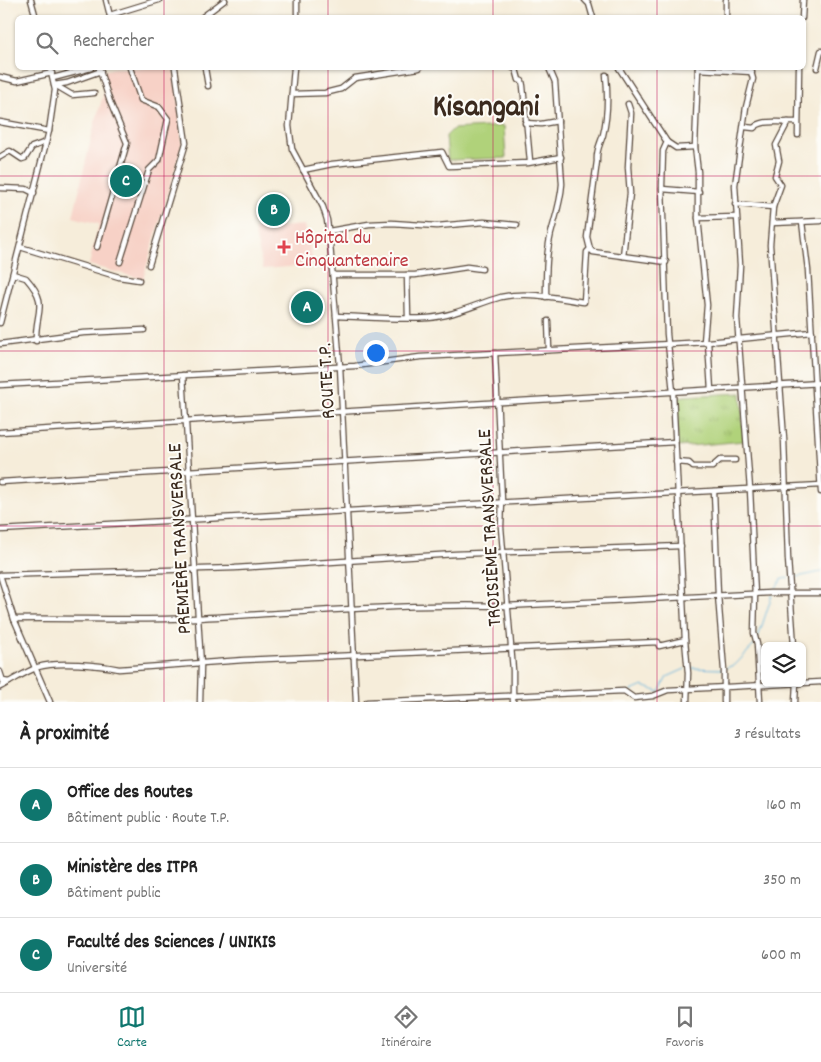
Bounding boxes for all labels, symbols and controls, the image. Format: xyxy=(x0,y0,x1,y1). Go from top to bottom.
search box xyxy=(15,15,806,70)
icon: search xyxy=(33,29,61,57)
text: Rechercher xyxy=(73,29,154,56)
district label: Kisangani xyxy=(433,88,540,131)
pin: C xyxy=(110,162,142,200)
pin: B xyxy=(258,191,290,229)
place label: Hôpital du Cinquantenaire xyxy=(295,225,409,276)
marker: Hôpital du Cinquantenaire xyxy=(277,240,291,254)
pin: A xyxy=(291,288,323,326)
your location xyxy=(363,340,389,366)
street label: ROUTE T.P. xyxy=(312,342,344,420)
street label: TROISIÈME TRANSVERSALE xyxy=(472,428,510,627)
street label: PREMIÈRE TRANSVERSALE xyxy=(162,443,200,635)
map controls xyxy=(761,642,806,687)
button: layers xyxy=(761,642,806,687)
text: À proximité xyxy=(20,720,109,750)
text: 3 résultats xyxy=(734,723,801,746)
text: Office des Routes xyxy=(67,780,193,807)
text: A xyxy=(32,794,40,817)
text: 160 m xyxy=(766,794,801,817)
text: Bâtiment public · Route T.P. xyxy=(67,807,229,830)
text: Ministère des ITPR xyxy=(67,855,198,882)
text: B xyxy=(32,869,40,892)
text: 350 m xyxy=(763,869,801,892)
text: Bâtiment public xyxy=(67,882,161,905)
text: Faculté des Sciences / UNIKIS xyxy=(67,930,276,957)
text: C xyxy=(32,944,40,967)
text: 600 m xyxy=(761,944,801,967)
text: Université xyxy=(67,957,127,980)
tab: Carte xyxy=(117,1003,147,1053)
tab: Itinéraire xyxy=(381,1003,431,1053)
tab: Favoris xyxy=(665,1003,704,1053)

